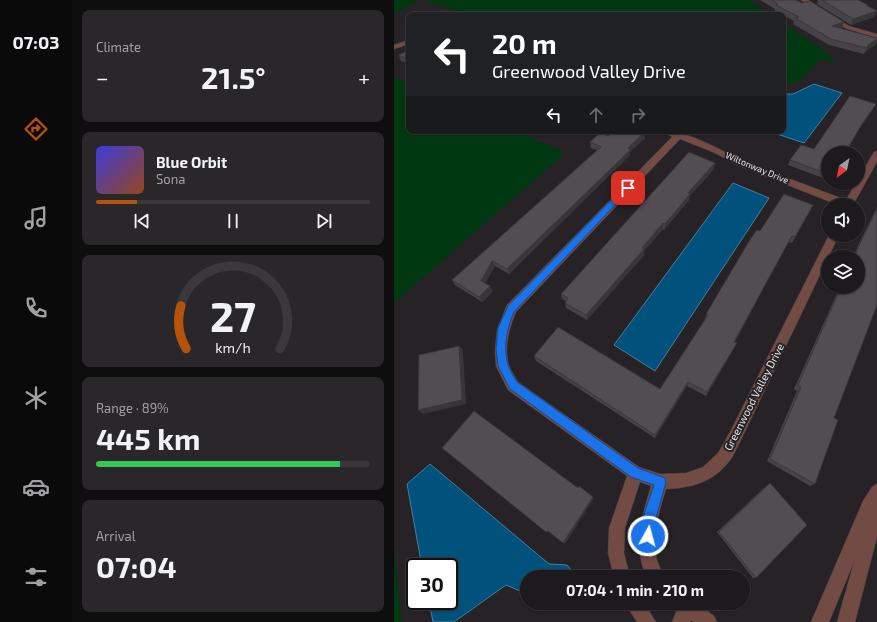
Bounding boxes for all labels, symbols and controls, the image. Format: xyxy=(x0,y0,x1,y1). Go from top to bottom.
text: 20 m xyxy=(492,26,557,60)
icon: left xyxy=(426,28,478,80)
text: 07:03 xyxy=(12,31,60,53)
text: Climate xyxy=(96,39,141,55)
text: 21.5° xyxy=(201,59,266,95)
text: Greenwood Valley Drive xyxy=(492,60,686,82)
text: − xyxy=(96,64,109,90)
text: + xyxy=(358,64,370,90)
icon: left xyxy=(543,104,565,126)
icon: ahead xyxy=(585,104,607,126)
icon: right xyxy=(627,104,649,126)
icon: directions xyxy=(22,115,50,143)
north arrow xyxy=(821,146,865,190)
map controls xyxy=(821,146,865,294)
street label: Wiltonway Drive xyxy=(724,149,791,186)
text: Blue Orbit xyxy=(156,153,227,171)
text: Sona xyxy=(156,171,185,187)
pin xyxy=(611,171,645,205)
icon: arrive xyxy=(617,177,639,199)
button: sound xyxy=(821,198,865,242)
icon: music xyxy=(22,204,50,232)
icon: previous xyxy=(131,210,153,232)
icon: pause xyxy=(222,210,244,232)
icon: next xyxy=(313,210,335,232)
button: layers xyxy=(821,250,865,294)
text: 27 xyxy=(210,290,256,340)
icon: phone xyxy=(22,294,50,322)
text: km/h xyxy=(215,339,251,356)
street label: Greenwood Valley Drive xyxy=(721,341,786,452)
icon: climate xyxy=(22,384,50,412)
text: Range · 89% xyxy=(96,400,169,416)
text: 445 km xyxy=(96,420,200,456)
icon: car xyxy=(22,473,50,501)
position arrow xyxy=(627,515,669,557)
text: Arrival xyxy=(96,528,136,544)
text: 07:04 xyxy=(96,548,177,584)
speed limit sign: 30 xyxy=(406,558,458,610)
icon: filters xyxy=(22,563,50,591)
text: 07:04 · 1 min · 210 m xyxy=(566,581,704,599)

